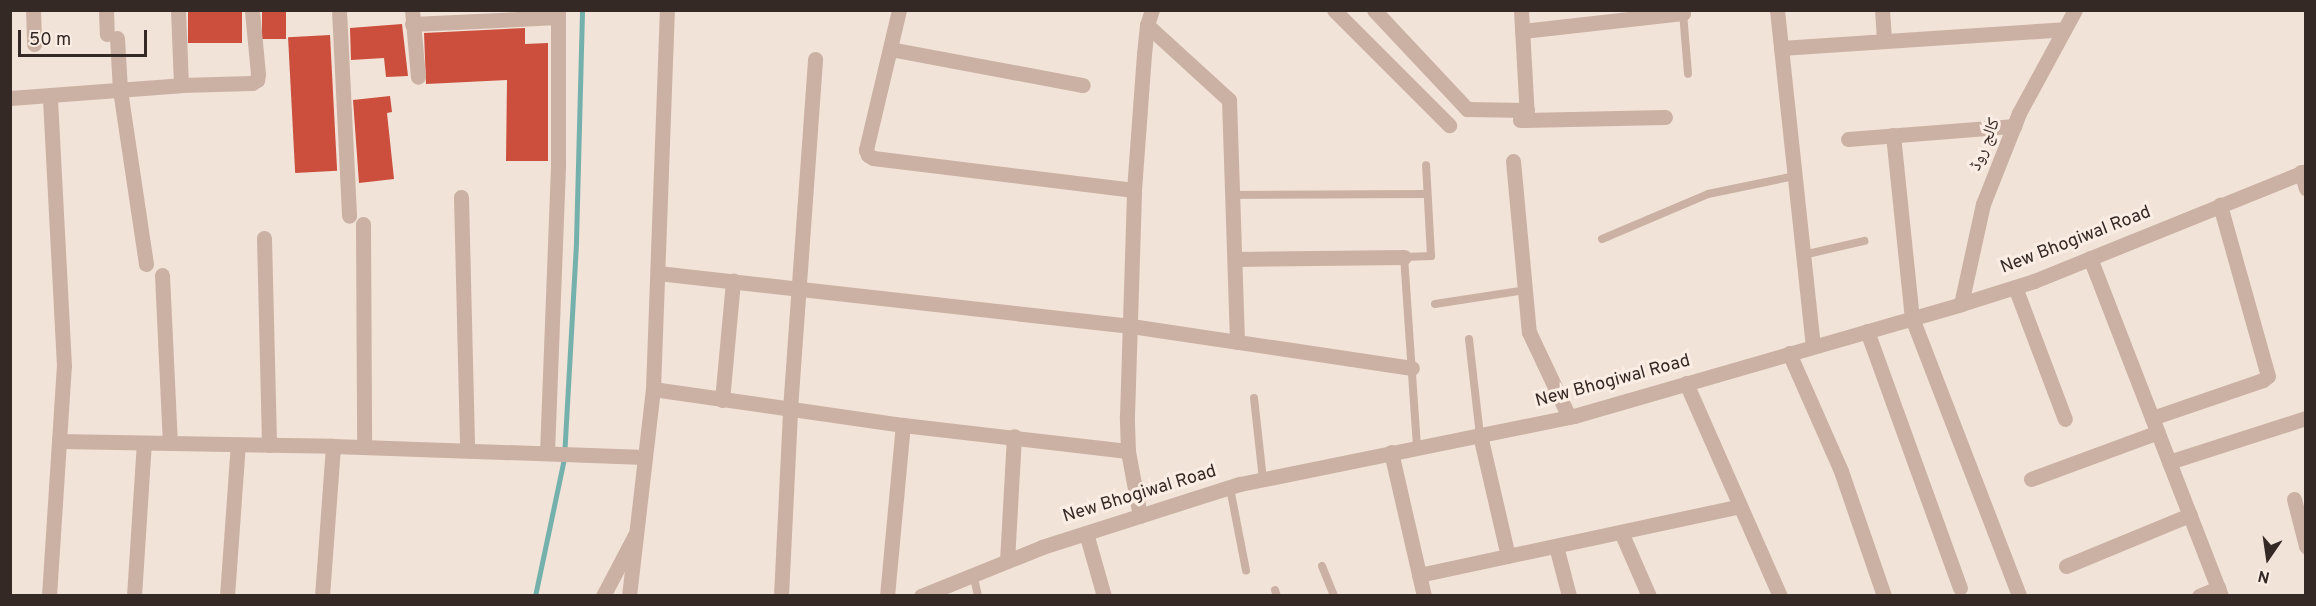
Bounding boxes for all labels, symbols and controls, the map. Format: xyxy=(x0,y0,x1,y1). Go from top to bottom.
scale bar xyxy=(21,18,150,56)
text: 50 m xyxy=(29,29,71,52)
street label: کالج روڈ xyxy=(1966,116,2006,174)
street label: New Bhogiwal Road xyxy=(1998,202,2154,280)
street label: New Bhogiwal Road xyxy=(1533,351,1693,413)
street label: New Bhogiwal Road xyxy=(1061,461,1219,529)
north arrow xyxy=(2238,528,2298,588)
text: N xyxy=(2256,565,2272,587)

